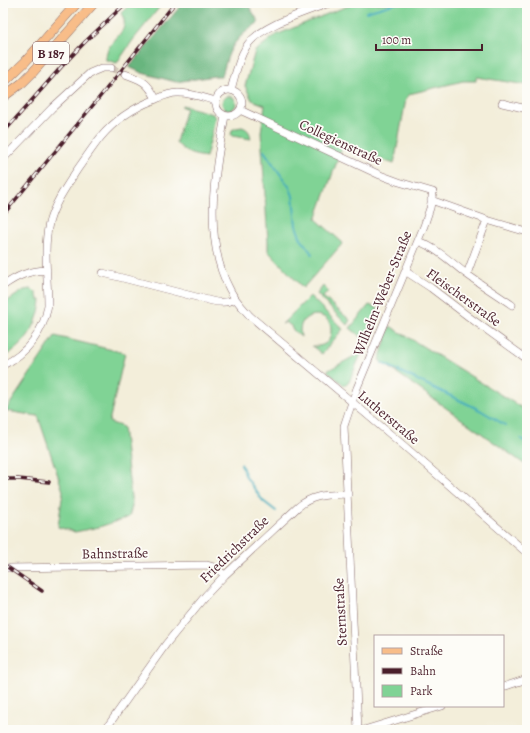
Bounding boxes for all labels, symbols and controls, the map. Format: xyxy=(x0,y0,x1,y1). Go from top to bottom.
scale bar xyxy=(376,26,482,52)
text: 100 m xyxy=(382,32,411,48)
road number: B 187 xyxy=(33,42,69,64)
street label: Collegienstraße xyxy=(296,115,386,170)
street label: Wilhelm-Weber-Straße xyxy=(348,228,416,359)
street label: Fleischerstraße xyxy=(423,264,505,331)
street label: Lutherstraße xyxy=(354,386,423,449)
street label: Friedrichstraße xyxy=(196,512,273,587)
street label: Bahnstraße xyxy=(82,543,148,564)
street label: Sternstraße xyxy=(329,578,352,646)
legend xyxy=(374,635,504,707)
text: Straße xyxy=(410,643,443,659)
text: Bahn xyxy=(410,663,436,679)
text: Park xyxy=(410,683,433,699)

